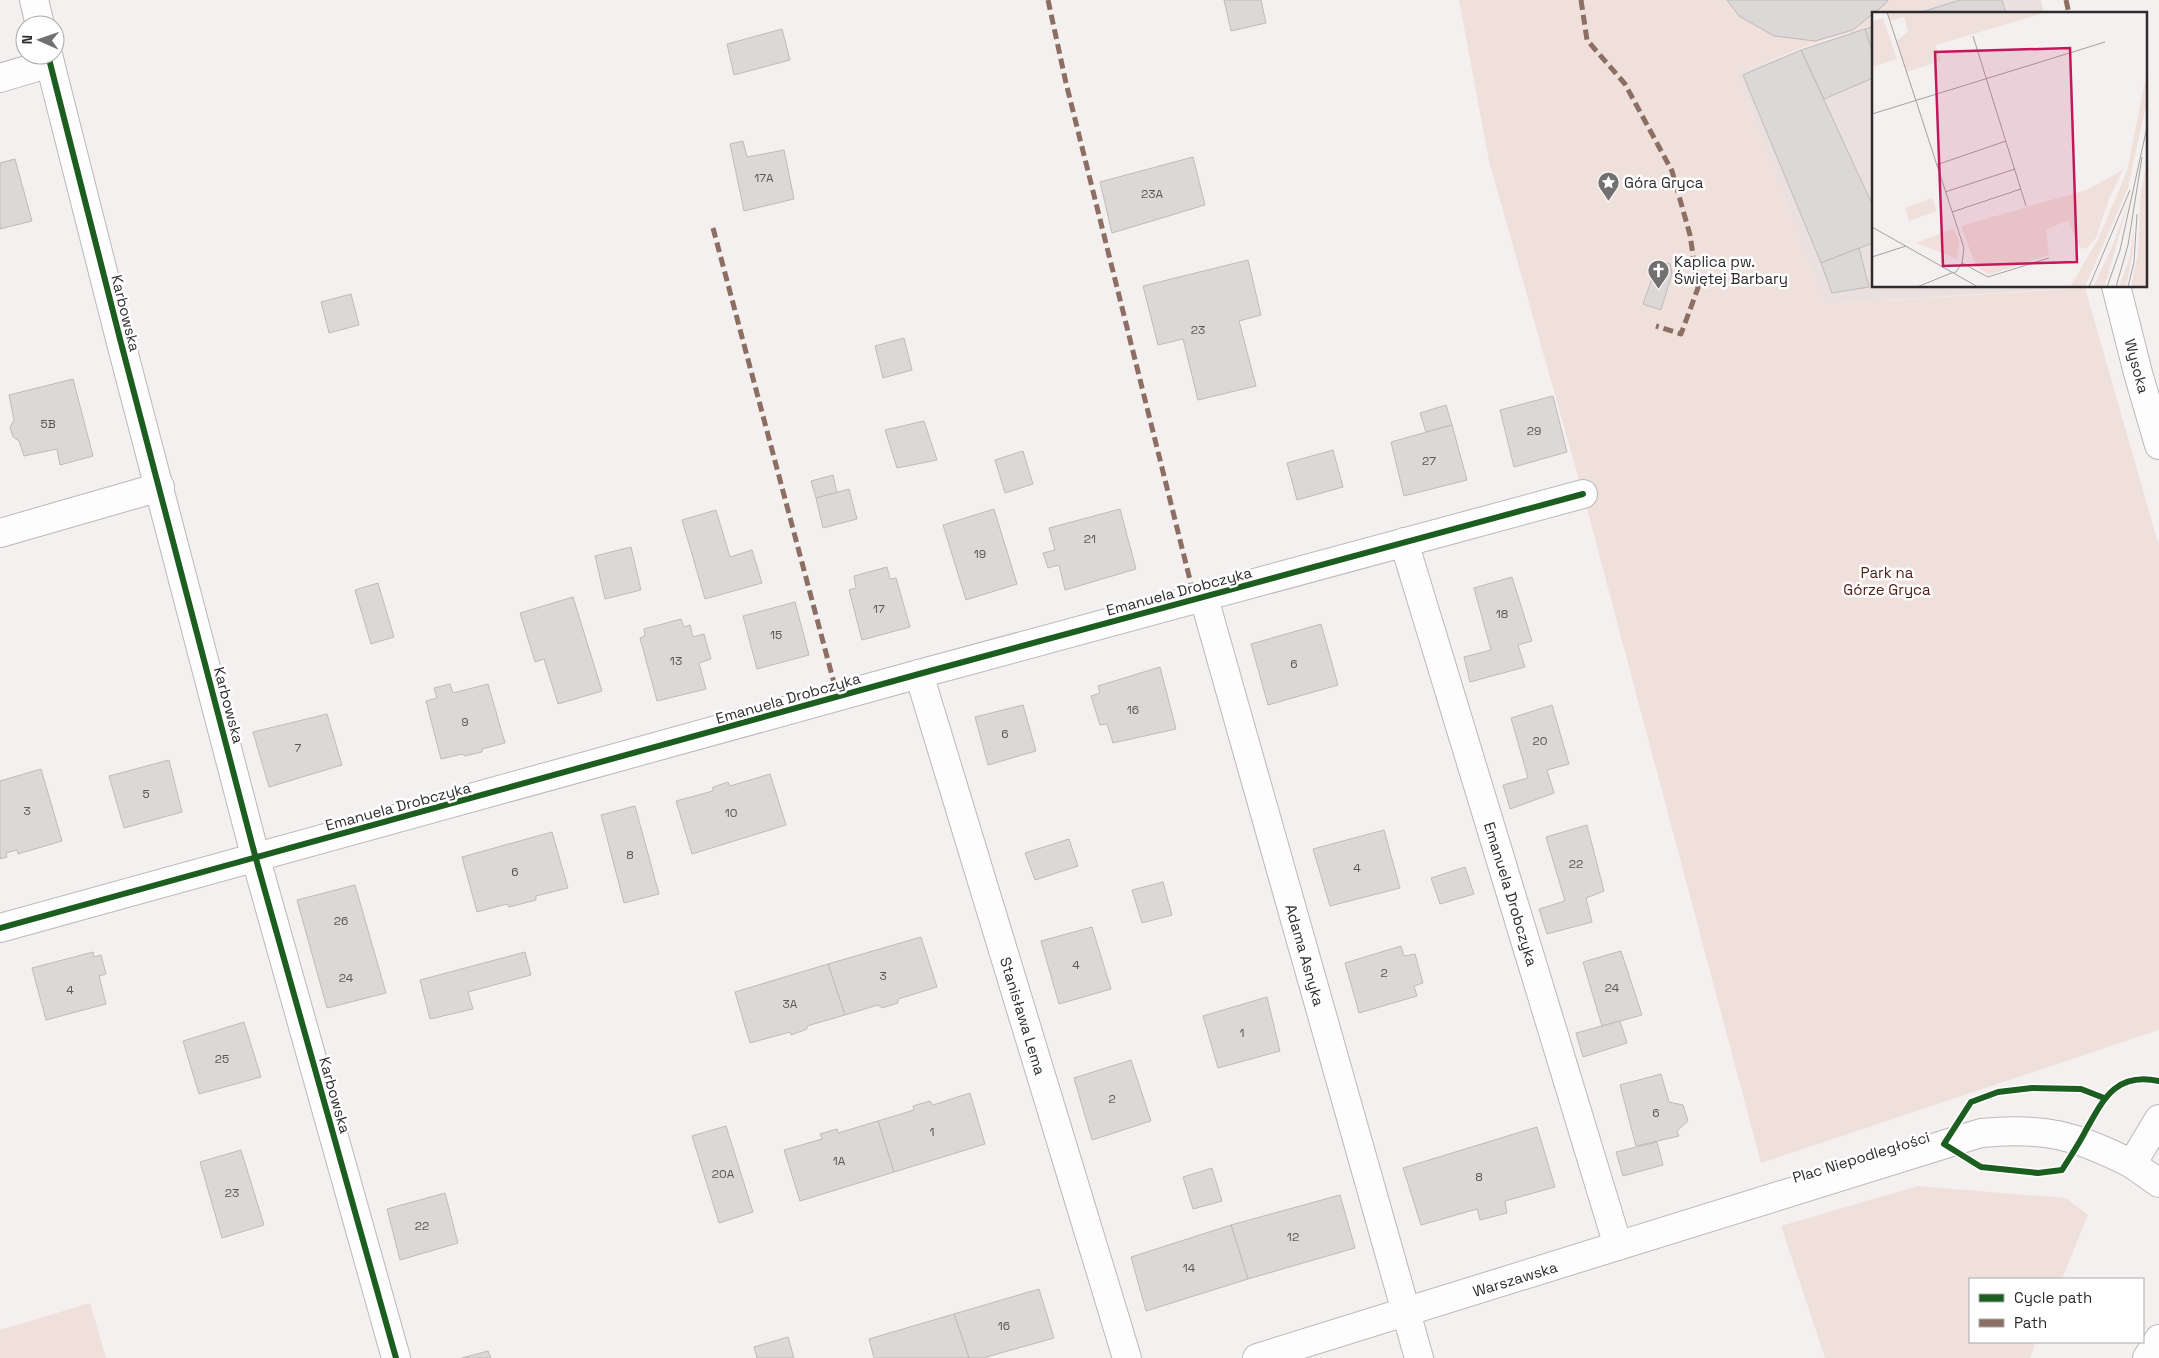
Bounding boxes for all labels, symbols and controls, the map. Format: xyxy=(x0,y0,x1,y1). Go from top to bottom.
inset map xyxy=(1872,12,2146,288)
north arrow xyxy=(15,15,65,65)
text: N xyxy=(18,35,36,45)
house number: 17A xyxy=(754,170,774,186)
place icon: Góra Gryca xyxy=(1596,170,1620,201)
place label: Góra Gryca xyxy=(1624,173,1704,192)
house number: 23A xyxy=(1141,186,1163,202)
place label: Kaplica pw. Świętej Barbary xyxy=(1674,252,1788,288)
church icon: Kaplica pw. Świętej Barbary xyxy=(1646,258,1670,289)
street label: Karbowska xyxy=(107,273,145,354)
house number: 23 xyxy=(1191,322,1205,338)
street label: Wysoka xyxy=(2121,337,2154,396)
house number: 5B xyxy=(40,416,56,432)
house number: 29 xyxy=(1527,423,1541,439)
house number: 27 xyxy=(1422,453,1436,469)
house number: 21 xyxy=(1084,531,1096,547)
house number: 19 xyxy=(974,546,986,562)
street label: Emanuela Drobczyka xyxy=(1104,562,1254,620)
park label: Park na Górze Gryca xyxy=(1843,563,1931,599)
house number: 17 xyxy=(873,601,885,617)
house number: 18 xyxy=(1496,606,1508,622)
house number: 15 xyxy=(770,627,782,643)
house number: 13 xyxy=(670,653,682,669)
house number: 6 xyxy=(1290,656,1298,672)
street label: Karbowska xyxy=(210,665,248,746)
street label: Emanuela Drobczyka xyxy=(713,668,863,728)
house number: 16 xyxy=(1127,702,1139,718)
house number: 9 xyxy=(461,714,469,730)
house number: 6 xyxy=(1001,726,1009,742)
house number: 20 xyxy=(1533,733,1547,749)
house number: 7 xyxy=(295,740,302,756)
street label: Emanuela Drobczyka xyxy=(323,777,473,835)
house number: 5 xyxy=(142,786,150,802)
house number: 3 xyxy=(23,803,31,819)
house number: 10 xyxy=(725,805,737,821)
street label: Emanuela Drobczyka xyxy=(1480,820,1542,969)
house number: 8 xyxy=(626,847,634,863)
house number: 22 xyxy=(1569,856,1583,872)
house number: 4 xyxy=(1353,860,1361,876)
house number: 6 xyxy=(511,864,519,880)
street label: Adama Asnyka xyxy=(1281,902,1329,1008)
house number: 26 xyxy=(334,913,348,929)
street label: Stanisława Lema xyxy=(996,955,1050,1078)
house number: 4 xyxy=(1072,957,1080,973)
house number: 2 xyxy=(1380,965,1388,981)
house number: 3 xyxy=(879,968,887,984)
house number: 24 xyxy=(339,970,354,986)
house number: 24 xyxy=(1605,980,1620,996)
house number: 4 xyxy=(66,982,74,998)
house number: 3A xyxy=(783,996,798,1012)
house number: 1 xyxy=(1239,1025,1245,1041)
house number: 25 xyxy=(215,1051,229,1067)
street label: Karbowska xyxy=(315,1055,355,1136)
house number: 2 xyxy=(1108,1091,1116,1107)
house number: 6 xyxy=(1652,1105,1660,1121)
house number: 1 xyxy=(929,1124,935,1140)
street label: Plac Niepodległości xyxy=(1790,1127,1932,1187)
house number: 1A xyxy=(833,1153,846,1169)
house number: 20A xyxy=(712,1166,735,1182)
house number: 8 xyxy=(1475,1169,1483,1185)
house number: 23 xyxy=(225,1185,239,1201)
house number: 22 xyxy=(415,1218,429,1234)
house number: 12 xyxy=(1287,1229,1299,1245)
street label: Warszawska xyxy=(1470,1257,1560,1301)
house number: 14 xyxy=(1183,1260,1196,1276)
legend xyxy=(1969,1278,2144,1343)
text: Cycle path xyxy=(2014,1288,2092,1307)
text: Path xyxy=(2014,1313,2047,1332)
house number: 16 xyxy=(998,1318,1010,1334)

